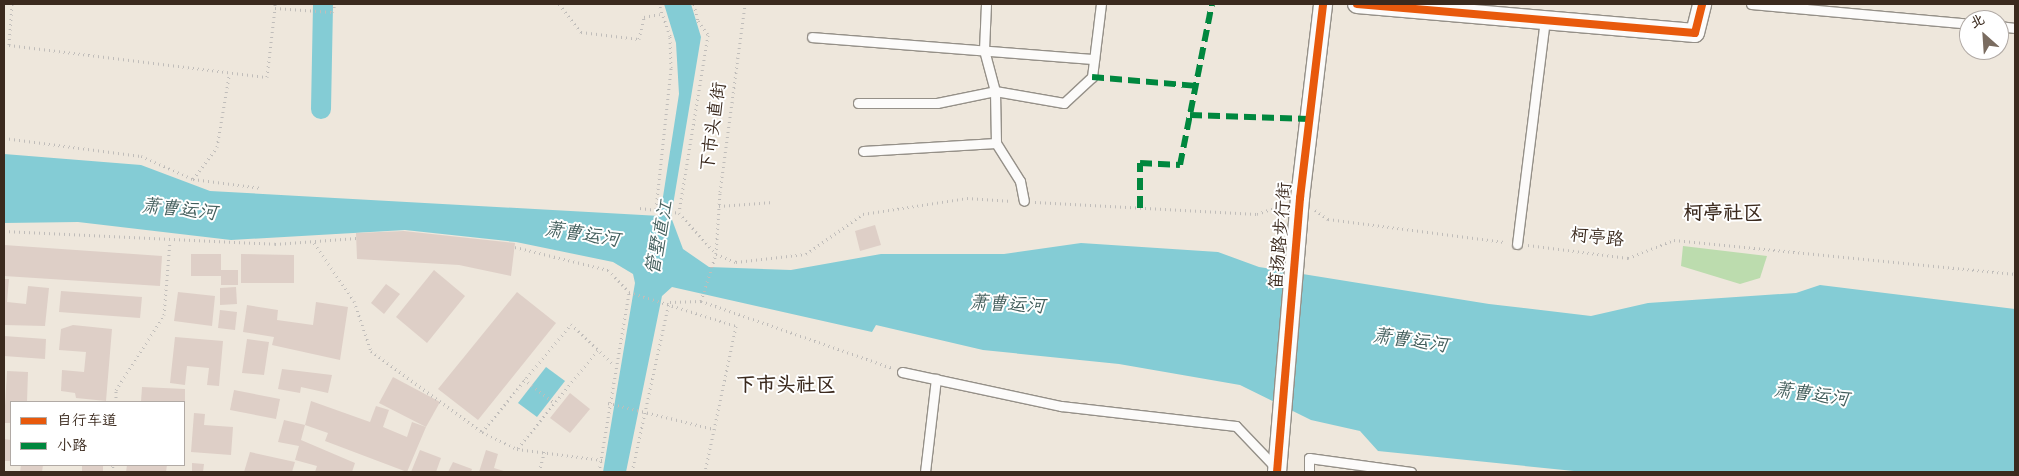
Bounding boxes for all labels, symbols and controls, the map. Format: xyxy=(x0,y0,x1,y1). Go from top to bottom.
text: 北 xyxy=(1967,9,1989,34)
north arrow xyxy=(1959,10,2009,60)
street label: 下市头直街 xyxy=(698,81,732,173)
street label: 笛扬路步行街 xyxy=(1267,181,1297,291)
water label: 萧曹运河 xyxy=(140,196,218,226)
water label: 管墅直江 xyxy=(643,199,679,277)
district label: 柯亭社区 xyxy=(1683,202,1763,226)
water label: 萧曹运河 xyxy=(543,219,621,253)
street label: 柯亭路 xyxy=(1569,225,1625,253)
water label: 萧曹运河 xyxy=(968,293,1046,319)
water label: 萧曹运河 xyxy=(1371,325,1449,359)
district label: 下市头社区 xyxy=(736,374,836,398)
water label: 萧曹运河 xyxy=(1772,379,1850,413)
legend xyxy=(10,401,185,466)
text: 自行车道 xyxy=(57,410,117,432)
text: 小路 xyxy=(57,435,87,457)

